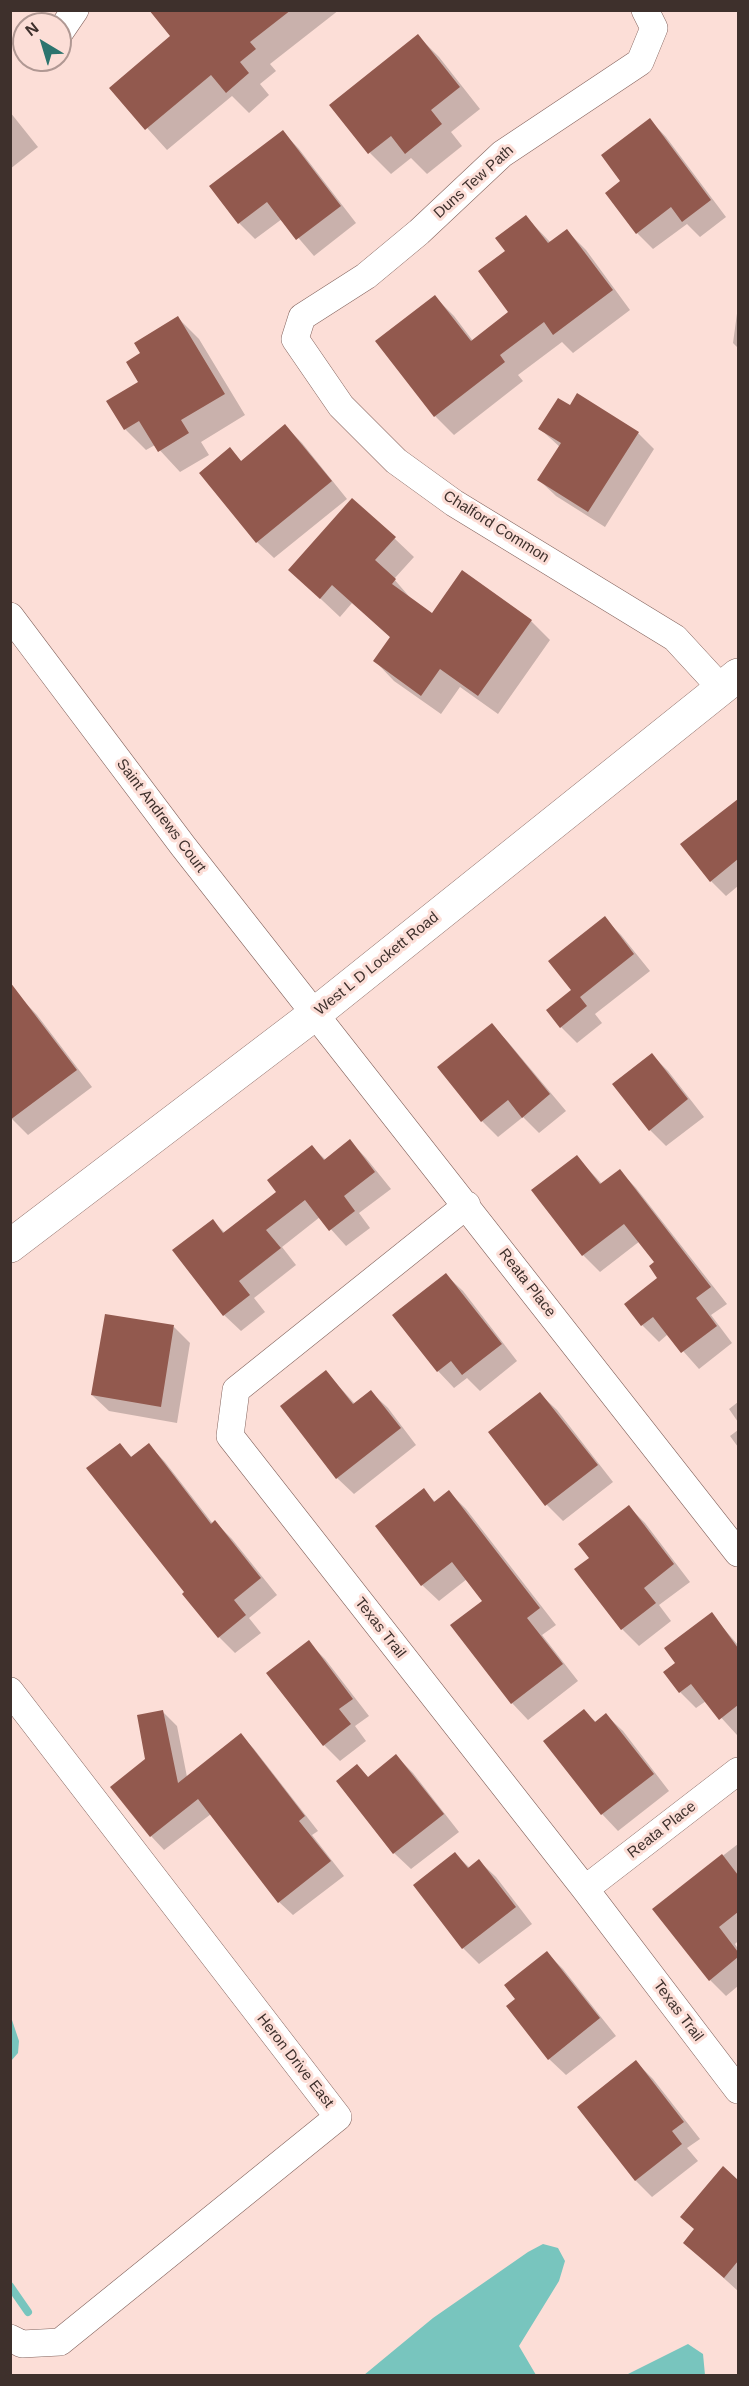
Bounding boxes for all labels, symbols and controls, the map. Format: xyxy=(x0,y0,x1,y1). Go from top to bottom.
north arrow xyxy=(12,12,72,72)
text: N xyxy=(22,19,42,39)
street label: Duns Tew Path xyxy=(430,142,518,222)
street label: Chalford Common xyxy=(440,487,552,567)
street label: Saint Andrews Court xyxy=(112,756,210,876)
street label: West L D Lockett Road xyxy=(312,909,442,1019)
street label: Reata Place xyxy=(495,1245,559,1321)
street label: Texas Trail xyxy=(351,1594,409,1662)
street label: Reata Place xyxy=(624,1798,700,1862)
street label: Texas Trail xyxy=(649,1977,707,2045)
street label: Heron Drive East xyxy=(253,2010,337,2112)

